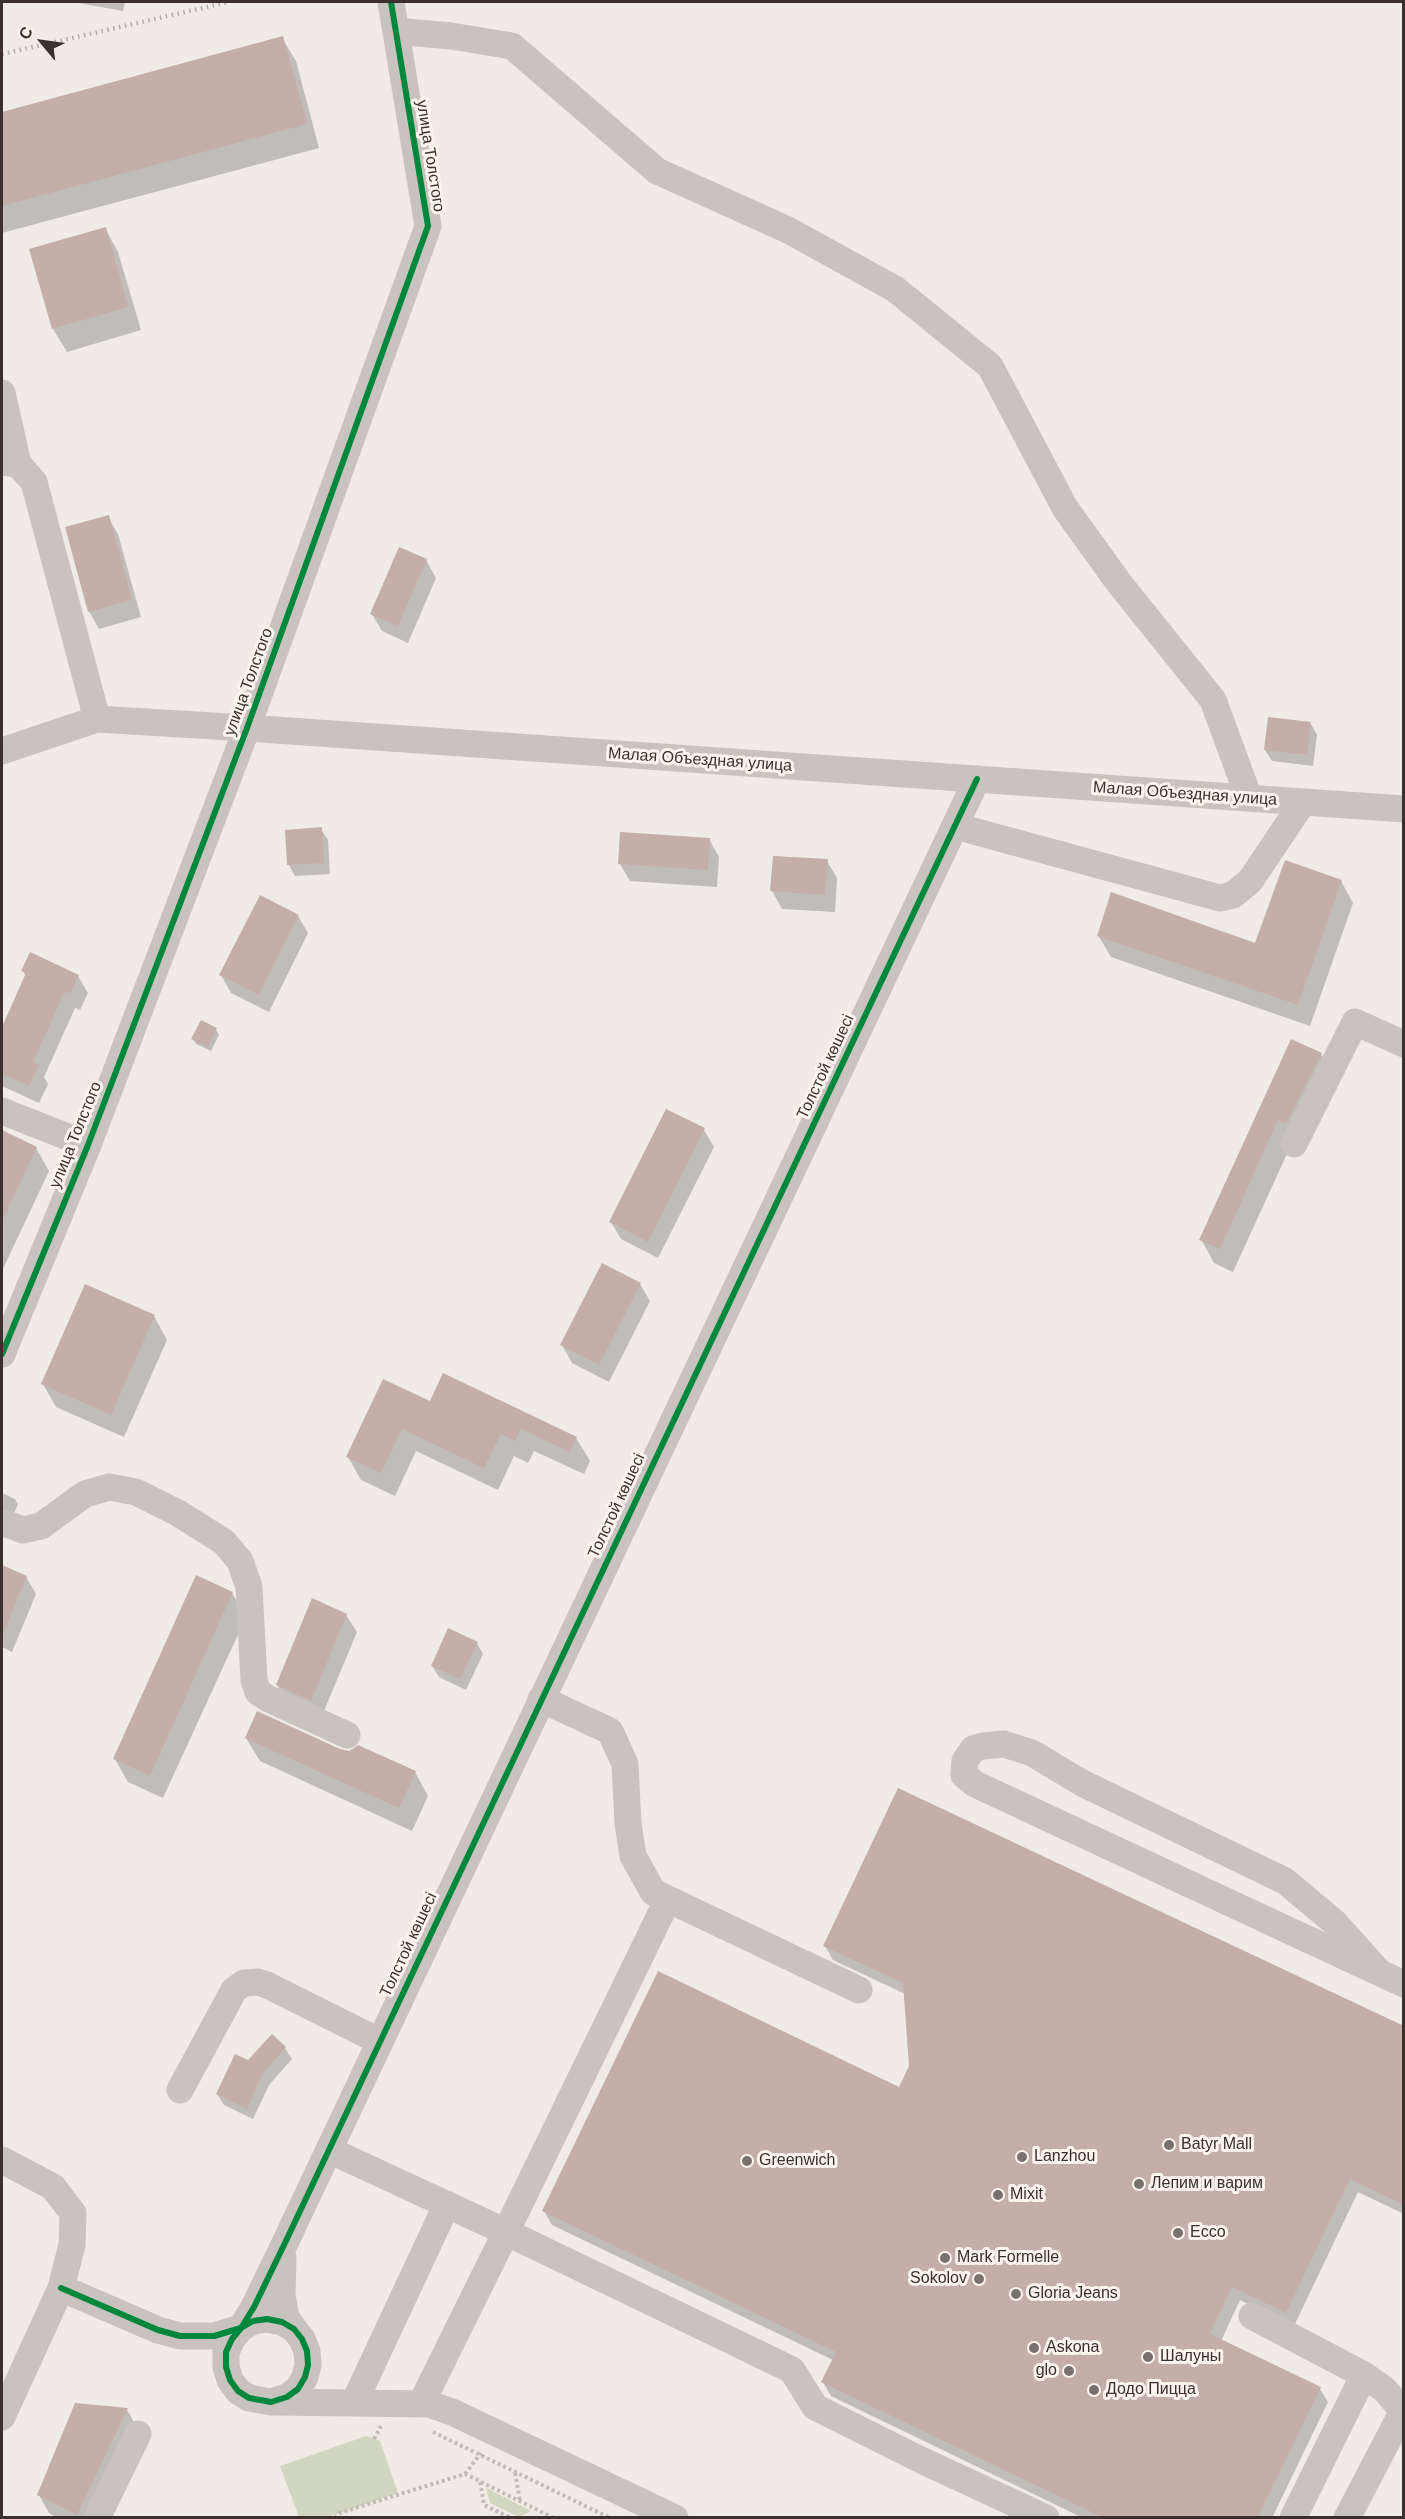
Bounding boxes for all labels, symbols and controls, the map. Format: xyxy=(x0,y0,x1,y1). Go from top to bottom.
north arrow xyxy=(12,12,72,72)
text: С xyxy=(16,24,36,42)
street label: улица Толстого xyxy=(412,99,448,213)
street label: улица Толстого xyxy=(221,625,277,739)
street label: Малая Объездная улица xyxy=(607,744,793,776)
street label: Малая Объездная улица xyxy=(1092,778,1278,810)
street label: Толстой көшесі xyxy=(793,1012,859,1122)
street label: улица Толстого xyxy=(46,1079,106,1191)
street label: Толстой көшесі xyxy=(584,1451,650,1561)
street label: Толстой көшесі xyxy=(376,1890,442,2000)
place label: Batyr Mall xyxy=(1181,2135,1252,2155)
marker: Batyr Mall xyxy=(1162,2138,1176,2152)
place label: Lanzhou xyxy=(1034,2147,1095,2167)
marker: Lanzhou xyxy=(1015,2150,1029,2164)
place label: Greenwich xyxy=(759,2151,835,2171)
marker: Greenwich xyxy=(740,2154,754,2168)
place label: Лепим и варим xyxy=(1151,2174,1263,2194)
marker: Лепим и варим xyxy=(1132,2177,1146,2191)
place label: Mixit xyxy=(1010,2185,1043,2205)
marker: Mixit xyxy=(991,2188,1005,2202)
place label: Ecco xyxy=(1190,2223,1226,2243)
marker: Ecco xyxy=(1171,2226,1185,2240)
place label: Mark Formelle xyxy=(957,2248,1059,2268)
marker: Mark Formelle xyxy=(938,2251,952,2265)
place label: Sokolov xyxy=(910,2269,967,2289)
marker: Sokolov xyxy=(972,2272,986,2286)
place label: Gloria Jeans xyxy=(1028,2284,1118,2304)
marker: Gloria Jeans xyxy=(1009,2287,1023,2301)
place label: Askona xyxy=(1046,2338,1099,2358)
marker: Askona xyxy=(1027,2341,1041,2355)
place label: Шалуны xyxy=(1160,2347,1221,2367)
marker: Шалуны xyxy=(1141,2350,1155,2364)
place label: glo xyxy=(1036,2361,1057,2381)
marker: glo xyxy=(1062,2364,1076,2378)
place label: Додо Пицца xyxy=(1106,2380,1196,2400)
marker: Додо Пицца xyxy=(1087,2383,1101,2397)

